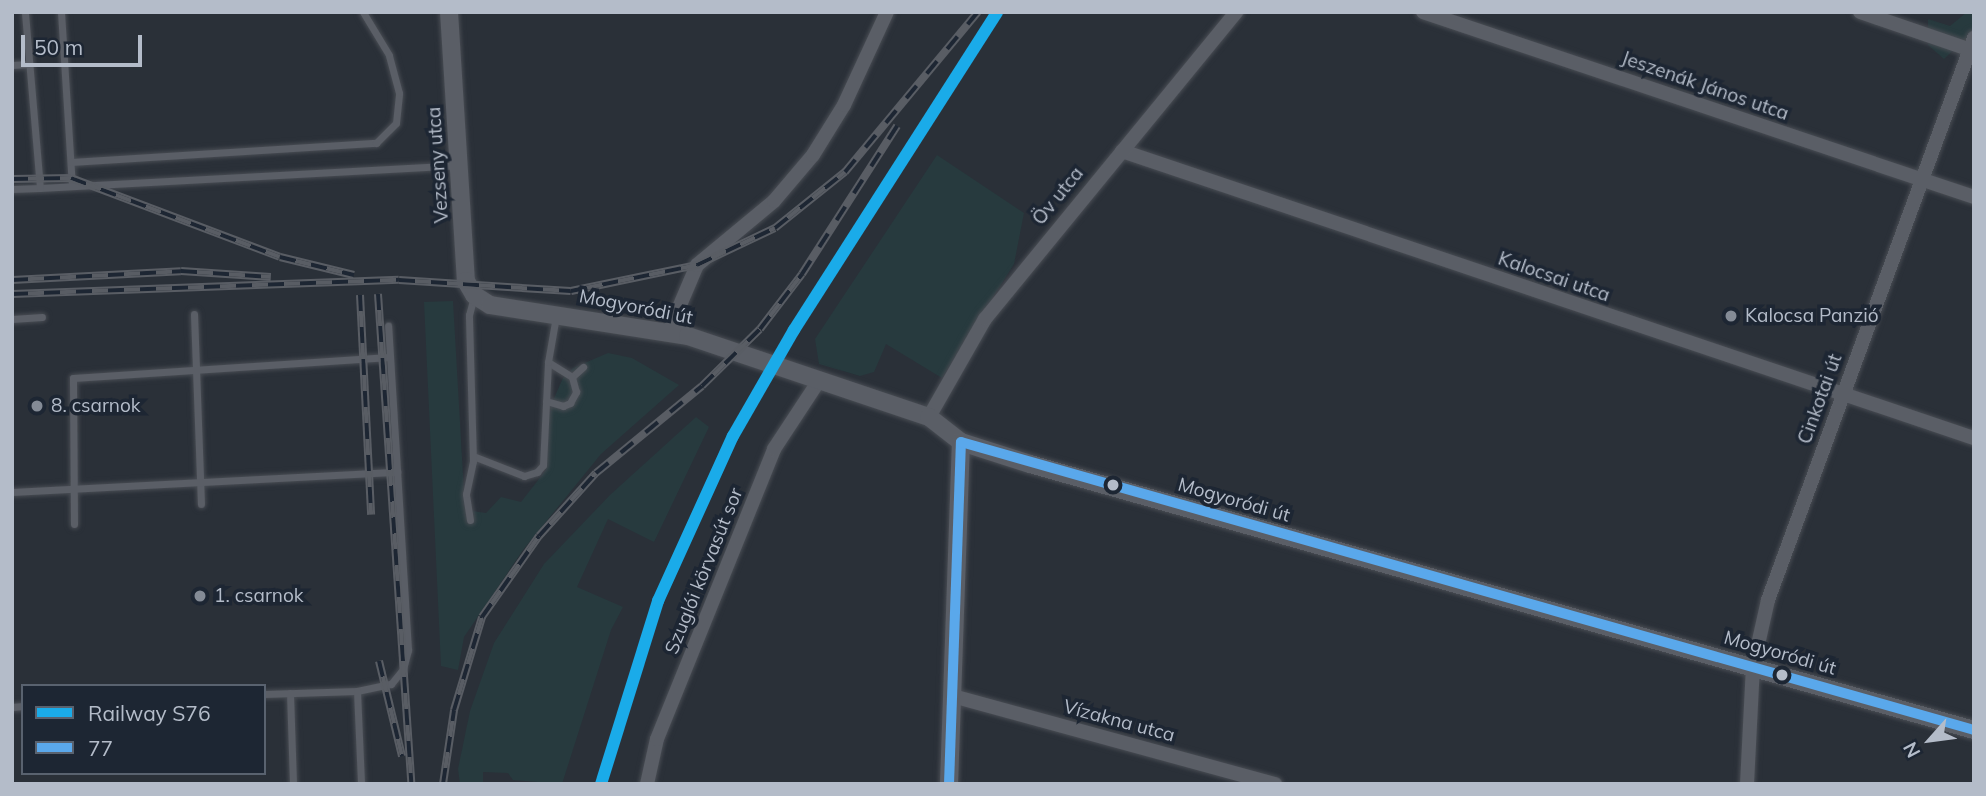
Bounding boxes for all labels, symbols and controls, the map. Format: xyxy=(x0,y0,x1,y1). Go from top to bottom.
scale bar xyxy=(24,21,145,65)
text: 50 m xyxy=(34,34,83,60)
street label: Jeszenák János utca xyxy=(1618,47,1792,125)
street label: Vezseny utca xyxy=(423,106,453,224)
street label: Öv utca xyxy=(1028,162,1088,230)
street label: Kalocsai utca xyxy=(1495,247,1613,307)
street label: Mogyoródi út xyxy=(577,285,695,329)
place label: Kalocsa Panzió xyxy=(1745,305,1879,327)
marker: Kalocsa Panzió xyxy=(1723,308,1739,324)
street label: Cinkotai út xyxy=(1793,351,1847,447)
place label: 8. csarnok xyxy=(51,395,141,417)
marker: 8. csarnok xyxy=(29,398,45,414)
street label: Mogyoródi út xyxy=(1175,473,1293,527)
unlabelled marker xyxy=(1106,478,1120,492)
street label: Szuglói körvasút sor xyxy=(660,485,748,657)
place label: 1. csarnok xyxy=(214,585,304,607)
marker: 1. csarnok xyxy=(192,588,208,604)
street label: Mogyoródi út xyxy=(1721,626,1839,680)
unlabelled marker xyxy=(1775,668,1789,682)
legend xyxy=(21,684,266,775)
street label: Vízakna utca xyxy=(1061,695,1177,747)
text: Railway S76 xyxy=(88,700,211,726)
north arrow xyxy=(1895,705,1965,775)
text: 77 xyxy=(88,735,113,761)
text: N xyxy=(1897,738,1925,762)

